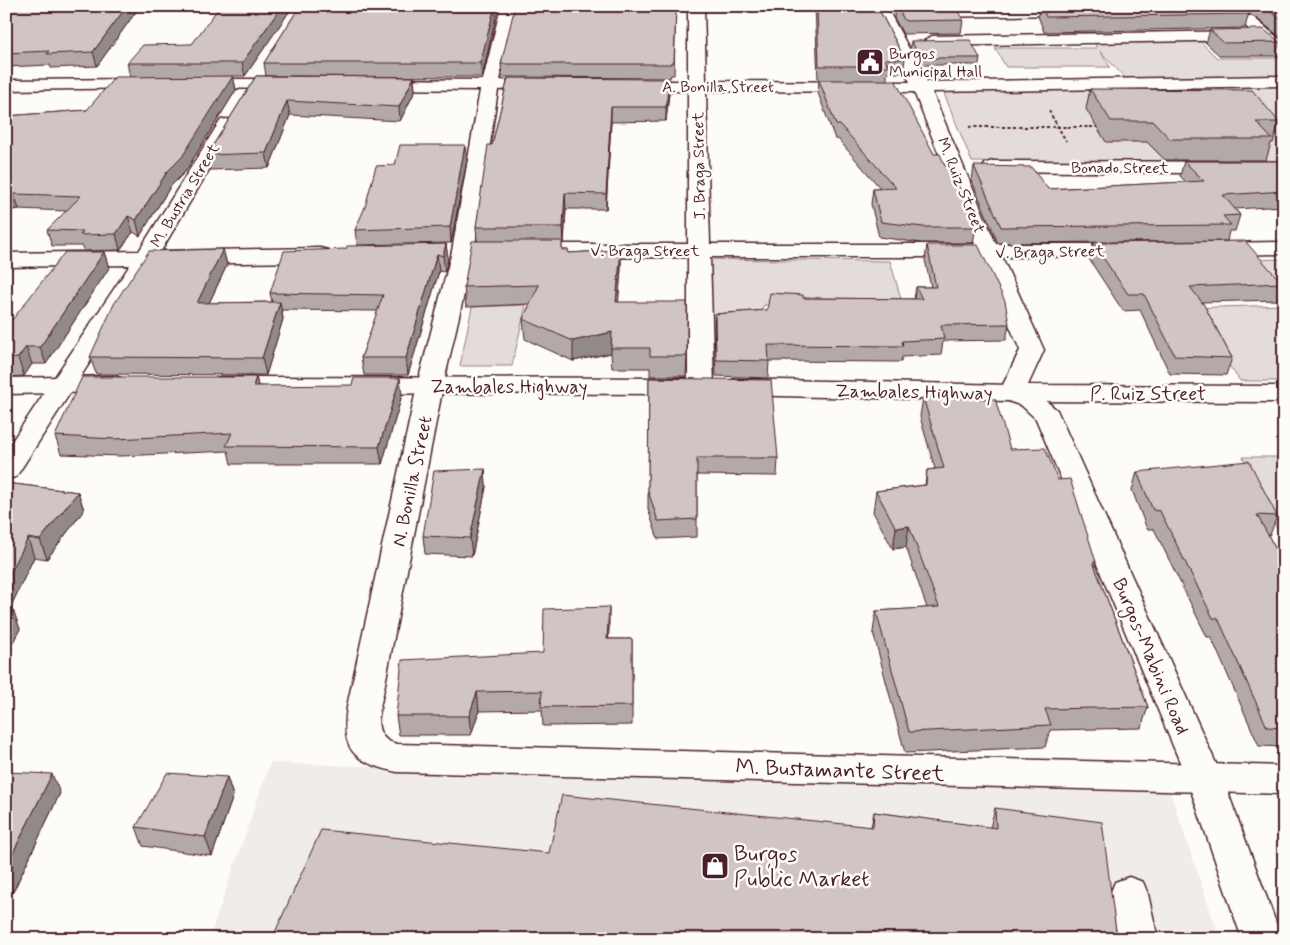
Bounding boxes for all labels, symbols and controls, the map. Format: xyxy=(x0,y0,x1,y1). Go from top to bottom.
place label: Burgos Municipal Hall xyxy=(889,44,982,83)
public building icon: Burgos Municipal Hall xyxy=(855,47,885,77)
street label: A. Bonilla Street xyxy=(662,77,774,98)
street label: J. Braga Street xyxy=(688,111,712,220)
street label: M. Ruiz Street xyxy=(932,134,990,237)
street label: M. Bustria Street xyxy=(146,139,225,252)
street label: Bonado Street xyxy=(1071,158,1170,179)
street label: V. Braga Street xyxy=(590,241,700,263)
street label: V. Braga Street xyxy=(995,241,1105,265)
street label: Zambales Highway xyxy=(430,375,588,401)
street label: Zambales Highway xyxy=(835,379,993,407)
street label: P. Ruiz Street xyxy=(1090,382,1206,407)
street label: N. Bonilla Street xyxy=(386,414,439,549)
street label: Burgos-Mabini Road xyxy=(1105,575,1195,739)
street label: M. Bustamante Street xyxy=(735,753,945,789)
place label: Burgos Public Market xyxy=(734,841,870,894)
shop icon: Burgos Public Market xyxy=(700,851,730,881)

